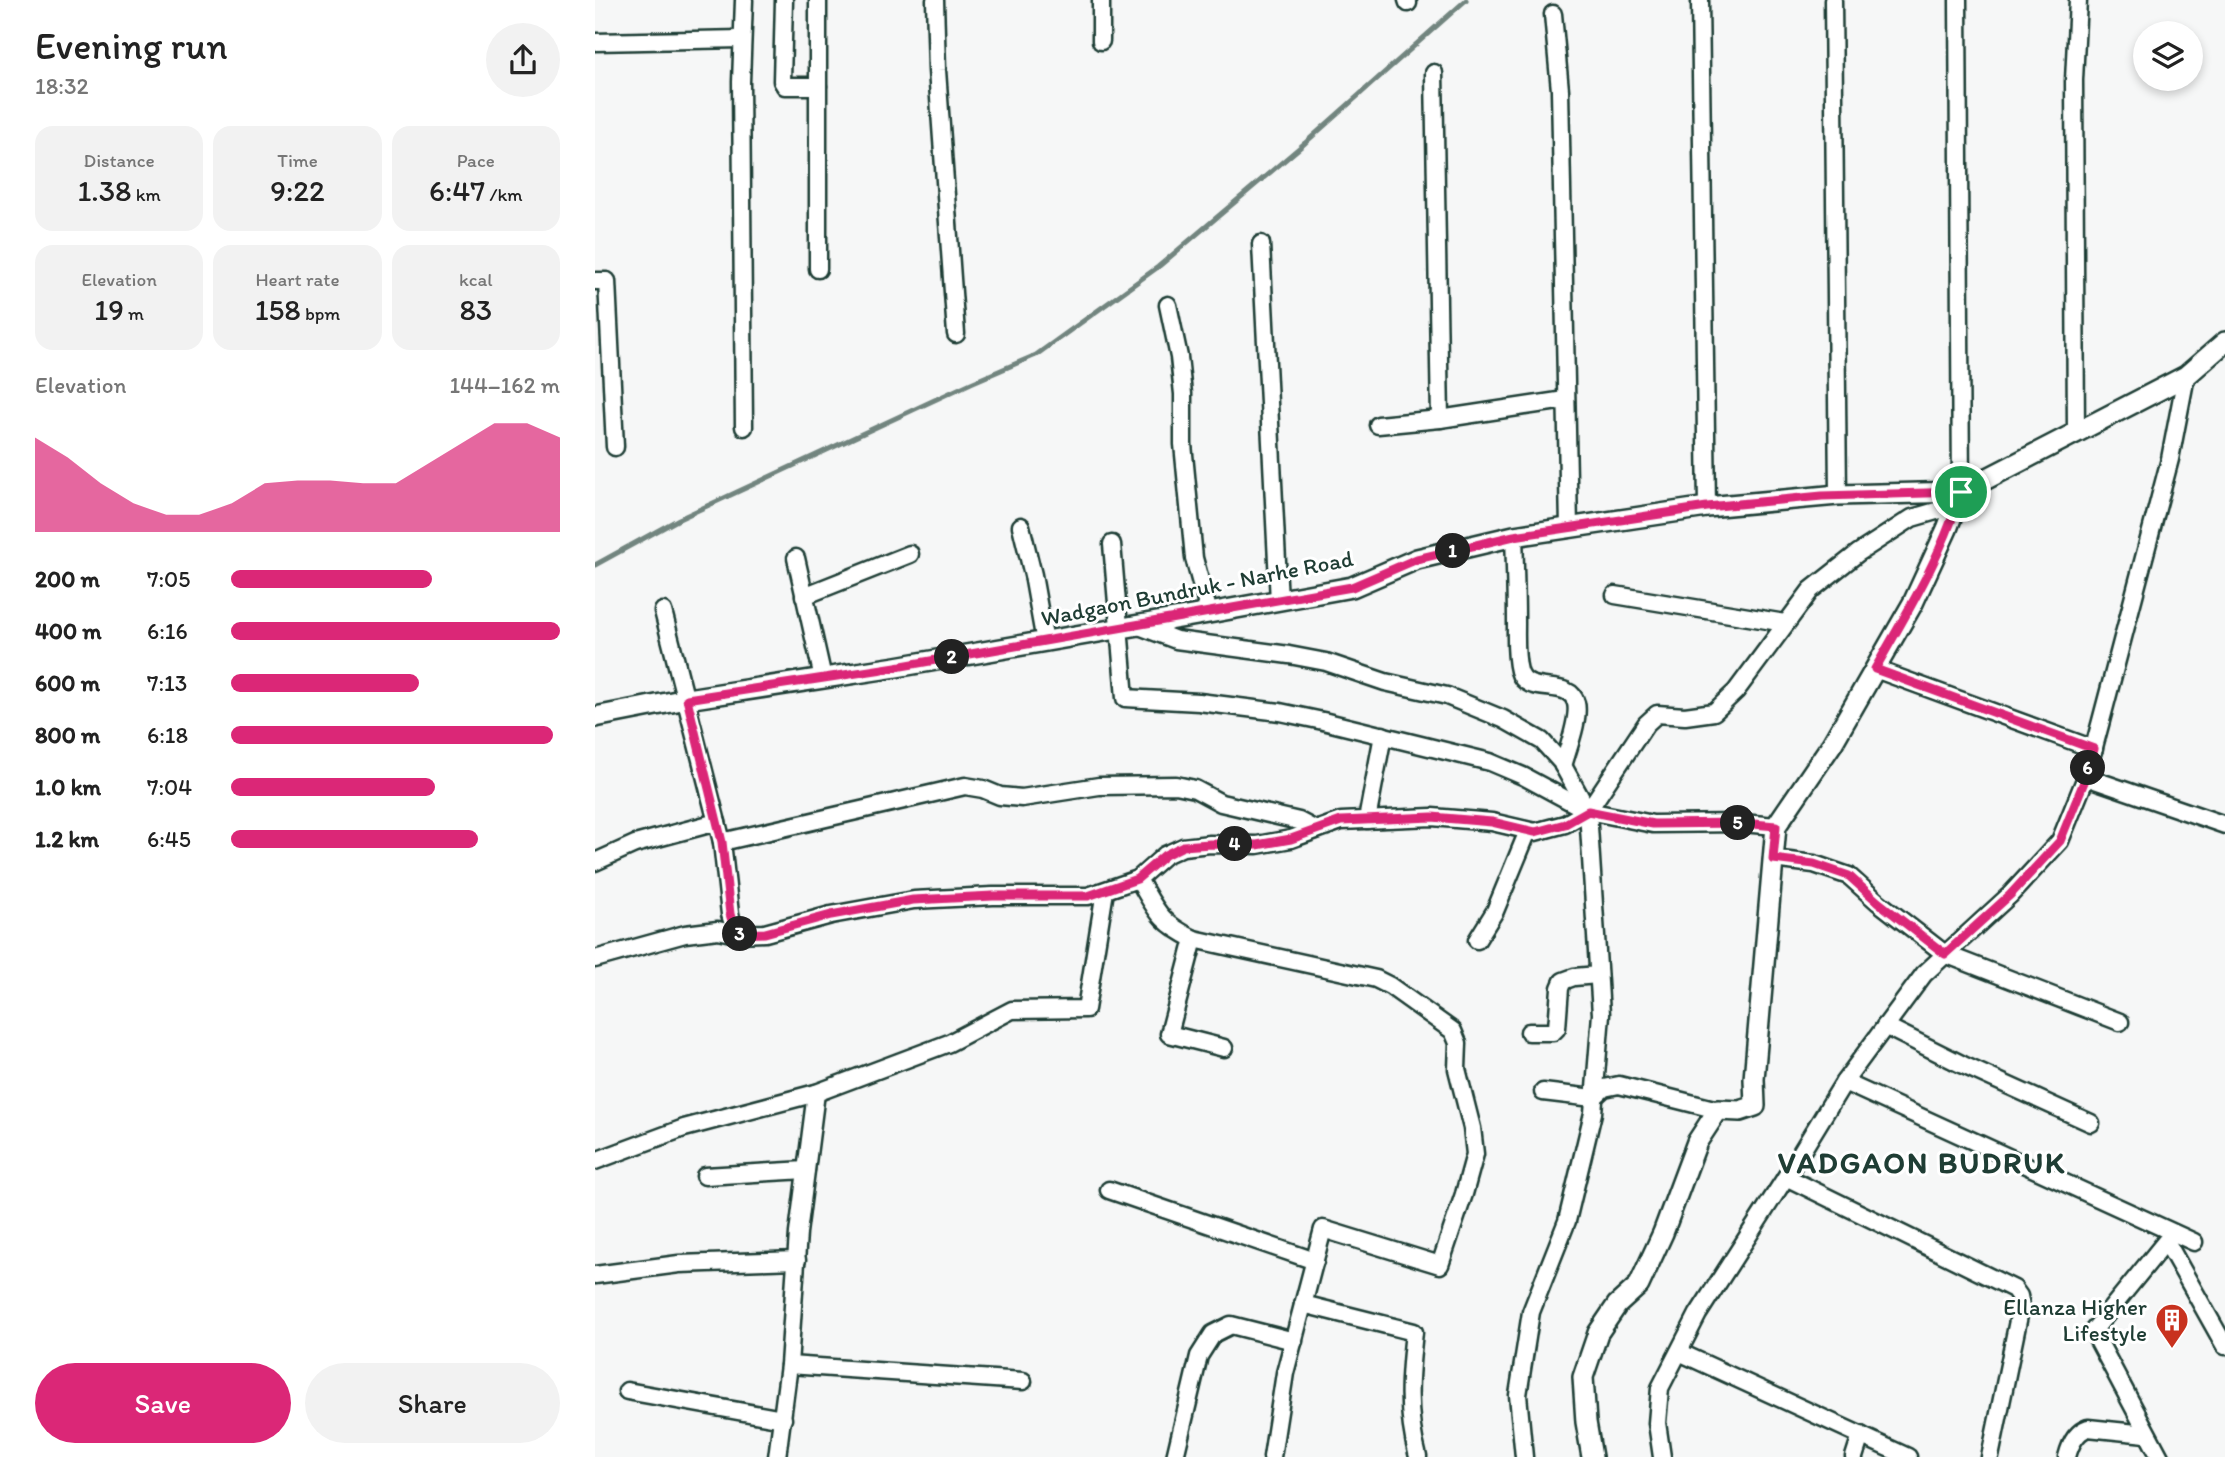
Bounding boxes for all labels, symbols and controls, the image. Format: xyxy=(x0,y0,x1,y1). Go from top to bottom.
map controls xyxy=(2133,21,2203,91)
button: layers xyxy=(2133,21,2203,91)
text: Evening run xyxy=(35,23,228,69)
button: share xyxy=(486,23,560,97)
text: 18:32 xyxy=(35,72,89,100)
text: Distance xyxy=(84,149,155,172)
text: Time xyxy=(277,149,318,172)
text: Pace xyxy=(457,149,495,172)
text: 1.38 xyxy=(77,172,132,209)
text: 9:22 xyxy=(270,172,325,209)
text: 6:47 xyxy=(429,172,485,209)
text: km xyxy=(132,183,161,206)
text: /km xyxy=(485,183,523,206)
text: Elevation xyxy=(81,268,157,291)
text: Heart rate xyxy=(255,268,340,291)
text: kcal xyxy=(459,268,493,291)
text: 19 xyxy=(94,291,124,328)
text: 158 xyxy=(255,291,301,328)
text: 83 xyxy=(459,291,492,328)
text: m xyxy=(124,302,144,325)
text: bpm xyxy=(301,302,340,325)
text: Elevation xyxy=(35,371,126,399)
text: 144–162 m xyxy=(449,371,560,399)
pin xyxy=(1931,462,1991,522)
icon: arrive xyxy=(1942,473,1980,511)
pin: 1 xyxy=(1435,534,1471,568)
text: 1 xyxy=(1448,539,1457,562)
street label: Wadgaon Bundruk - Narhe Road xyxy=(1038,544,1356,632)
text: 200 m xyxy=(35,565,100,593)
text: 7:05 xyxy=(147,565,190,593)
text: 400 m xyxy=(35,617,102,645)
text: 6:16 xyxy=(147,617,188,645)
pin: 2 xyxy=(935,640,969,674)
text: 2 xyxy=(947,645,957,668)
text: 600 m xyxy=(35,669,100,697)
text: 7:13 xyxy=(147,669,187,697)
text: 800 m xyxy=(35,721,100,749)
text: 6:18 xyxy=(147,721,188,749)
pin: 6 xyxy=(2071,750,2105,786)
text: 6 xyxy=(2082,756,2093,779)
text: 1.0 km xyxy=(35,773,101,801)
text: 7:04 xyxy=(147,773,192,801)
pin: 5 xyxy=(1721,806,1755,840)
text: 5 xyxy=(1733,811,1742,834)
text: 1.2 km xyxy=(35,825,99,853)
text: 6:45 xyxy=(147,825,191,853)
pin: 4 xyxy=(1217,826,1253,862)
text: 4 xyxy=(1229,832,1240,855)
pin: 3 xyxy=(723,916,757,951)
text: 3 xyxy=(734,922,745,945)
district label: VADGAON BUDRUK xyxy=(1778,1144,2066,1181)
place label: Ellanza Higher Lifestyle xyxy=(2003,1293,2147,1347)
building icon: Ellanza Higher Lifestyle xyxy=(2153,1301,2191,1350)
button: Save xyxy=(35,1363,291,1443)
button: Share xyxy=(305,1363,560,1443)

